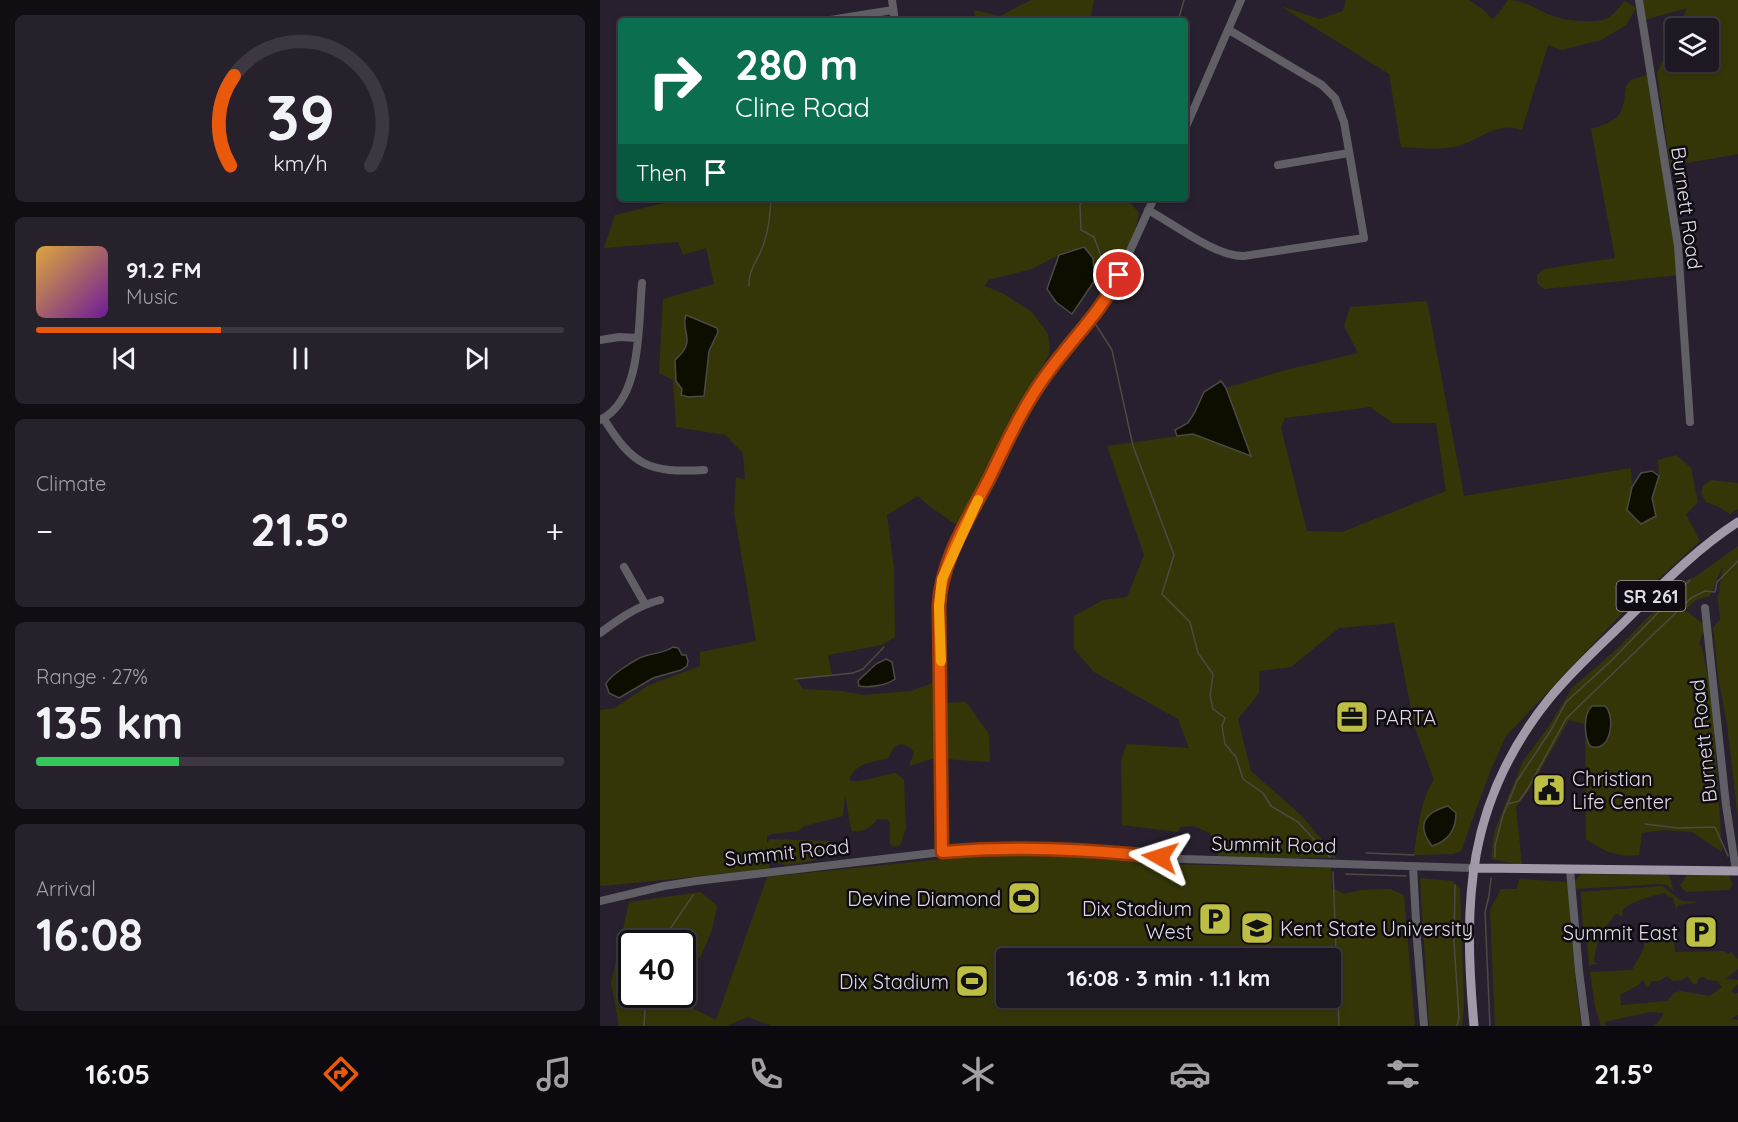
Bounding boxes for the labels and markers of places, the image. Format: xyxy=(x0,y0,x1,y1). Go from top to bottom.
pin xyxy=(1093,249,1144,300)
office icon: PARTA xyxy=(1334,699,1370,735)
place label: PARTA xyxy=(1375,705,1436,730)
place label: Christian Life Center xyxy=(1572,766,1672,814)
public building icon: Christian Life Center xyxy=(1531,772,1567,808)
sports icon: Devine Diamond xyxy=(1006,880,1042,916)
place label: Devine Diamond xyxy=(847,886,1001,911)
place label: Dix Stadium West xyxy=(1082,896,1192,944)
parking icon: Dix Stadium West xyxy=(1197,901,1233,937)
school or university icon: Kent State University xyxy=(1239,910,1275,946)
parking icon: Summit East xyxy=(1683,914,1719,950)
place label: Kent State University xyxy=(1280,916,1473,941)
place label: Summit East xyxy=(1563,920,1678,945)
sports icon: Dix Stadium xyxy=(954,963,990,999)
place label: Dix Stadium xyxy=(839,969,949,994)

